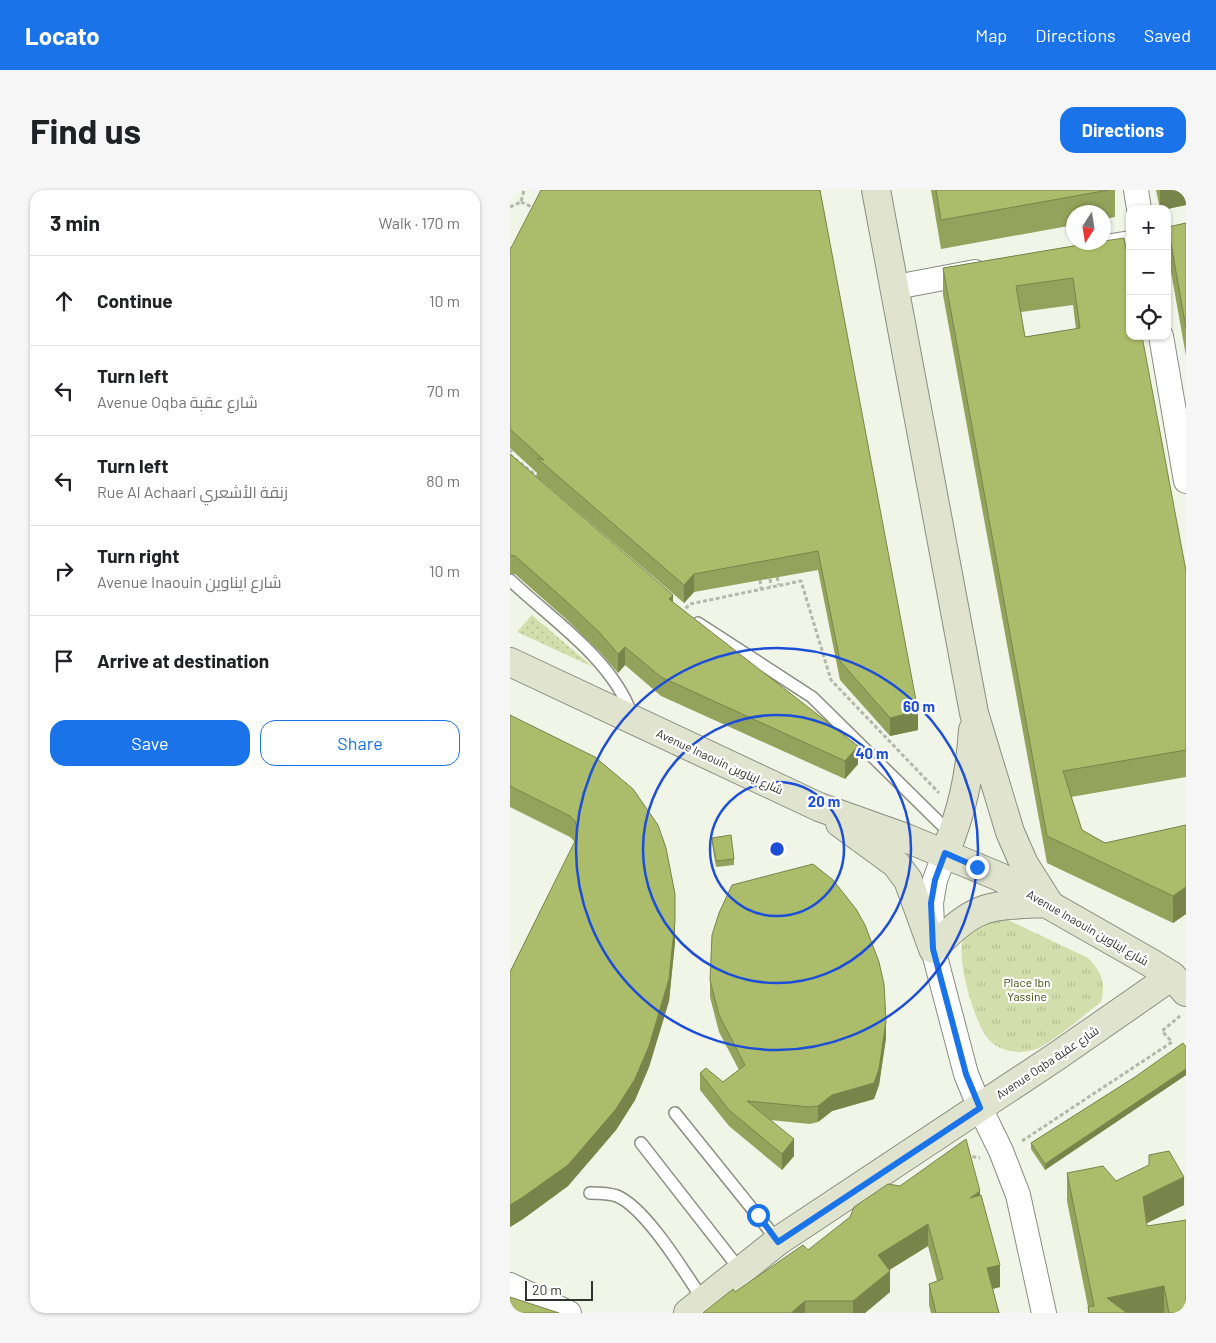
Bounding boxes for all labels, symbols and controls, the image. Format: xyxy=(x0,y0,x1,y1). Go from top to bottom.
text: Locato xyxy=(25,21,100,50)
text: Map xyxy=(975,24,1007,46)
text: Directions xyxy=(1035,24,1116,46)
text: Saved xyxy=(1144,24,1191,46)
button: Directions xyxy=(1060,107,1186,153)
text: Find us xyxy=(30,109,141,151)
north arrow xyxy=(1066,205,1111,250)
map controls xyxy=(1126,205,1171,340)
button: + xyxy=(1126,205,1171,250)
text: 3 min xyxy=(50,210,100,235)
text: Walk · 170 m xyxy=(378,213,460,232)
button: − xyxy=(1126,250,1171,295)
icon: ahead xyxy=(50,287,78,315)
text: Continue xyxy=(97,289,173,312)
text: 10 m xyxy=(429,291,460,310)
button: locate xyxy=(1126,295,1171,340)
text: Turn left xyxy=(97,364,168,387)
icon: left xyxy=(50,377,78,405)
text: 70 m xyxy=(427,381,460,400)
text: Avenue Oqba شارع عقبة xyxy=(97,392,258,411)
text: Turn left xyxy=(97,454,168,477)
icon: left xyxy=(50,467,78,495)
text: 80 m xyxy=(426,471,460,490)
text: Rue Al Achaari زنقة الأشعري xyxy=(97,482,288,501)
text: Turn right xyxy=(97,544,179,567)
icon: right xyxy=(50,557,78,585)
text: 10 m xyxy=(429,561,460,580)
text: Avenue Inaouin شارع ايناوين xyxy=(97,572,282,591)
icon: arrive xyxy=(50,647,78,675)
text: Arrive at destination xyxy=(97,649,269,672)
text: 60 m xyxy=(903,697,935,715)
button: Save xyxy=(50,720,250,766)
button: Share xyxy=(260,720,460,766)
street label: Avenue Inaouin شارع ايناوين xyxy=(653,725,786,798)
text: 40 m xyxy=(855,744,889,762)
text: 20 m xyxy=(808,792,840,810)
centre of rings xyxy=(768,840,786,858)
route end xyxy=(966,856,989,879)
street label: Avenue Inaouin شارع ايناوين xyxy=(1024,886,1152,969)
park label: Place Ibn Yassine xyxy=(1003,975,1051,1003)
street label: Avenue Oqba شارع عقبة xyxy=(993,1022,1102,1103)
route start xyxy=(747,1204,770,1227)
scale bar xyxy=(525,1278,592,1301)
text: 20 m xyxy=(532,1281,562,1298)

